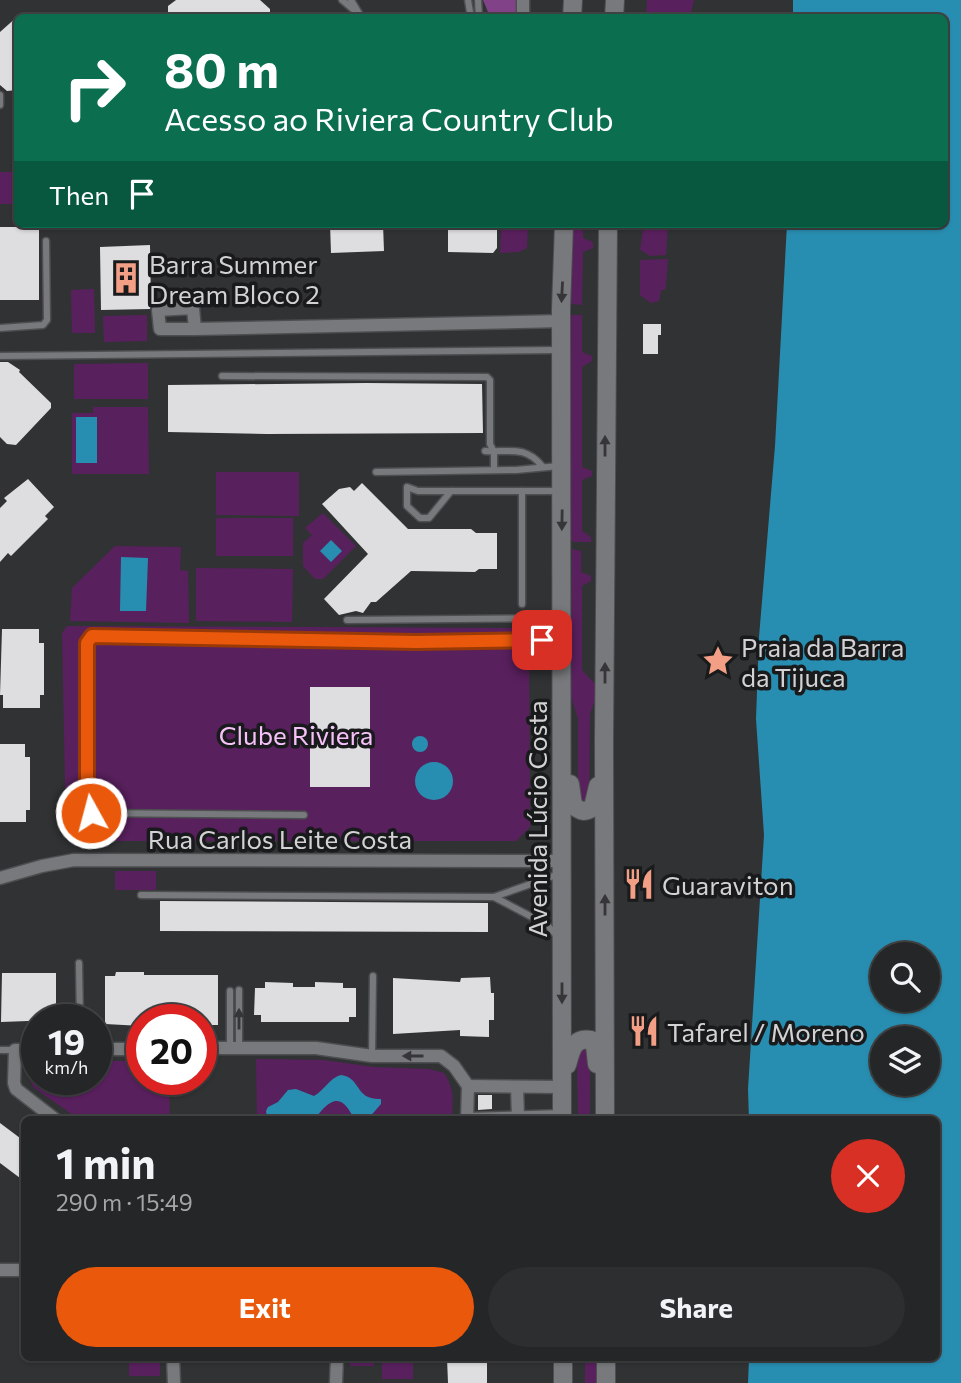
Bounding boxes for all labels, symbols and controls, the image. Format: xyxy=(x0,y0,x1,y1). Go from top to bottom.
text: 80 m xyxy=(164,38,279,98)
icon: right xyxy=(49,42,140,133)
text: Acesso ao Riviera Country Club xyxy=(164,98,614,138)
icon: arrive xyxy=(123,175,161,213)
text: Then xyxy=(49,179,109,210)
place label: Barra Summer Dream Bloco 2 xyxy=(149,248,320,309)
building icon: Barra Summer Dream Bloco 2 xyxy=(109,261,143,295)
one-way arrow xyxy=(556,281,567,303)
one-way arrow xyxy=(599,434,611,456)
one-way arrow xyxy=(556,509,568,531)
pin xyxy=(512,610,572,670)
icon: arrive xyxy=(523,621,561,659)
place label: Praia da Barra da Tijuca xyxy=(741,631,904,692)
place icon: Praia da Barra da Tijuca xyxy=(701,644,735,678)
one-way arrow xyxy=(599,662,611,684)
street label: Avenida Lúcio Costa xyxy=(521,700,552,938)
park label: Clube Riviera xyxy=(219,719,373,750)
position arrow xyxy=(54,776,128,850)
street label: Rua Carlos Leite Costa xyxy=(148,823,412,854)
restaurant icon: Guaraviton xyxy=(622,867,656,901)
place label: Guaraviton xyxy=(662,869,794,900)
one-way arrow xyxy=(599,894,611,916)
map controls xyxy=(870,942,940,1096)
button: search xyxy=(870,942,940,1012)
one-way arrow xyxy=(556,982,568,1004)
speed limit sign: 20 xyxy=(126,1004,217,1095)
one-way arrow xyxy=(233,1008,245,1030)
restaurant icon: Tafarel / Moreno xyxy=(627,1014,661,1048)
place label: Tafarel / Moreno xyxy=(667,1016,865,1047)
text: 19 xyxy=(48,1019,85,1062)
button: layers xyxy=(870,1026,940,1096)
one-way arrow xyxy=(402,1050,424,1062)
text: km/h xyxy=(45,1056,88,1078)
text: 1 min xyxy=(56,1136,156,1188)
button: close xyxy=(831,1139,905,1213)
text: 290 m · 15:49 xyxy=(56,1188,193,1216)
button: Exit xyxy=(56,1267,474,1347)
button: Share xyxy=(488,1267,905,1347)

